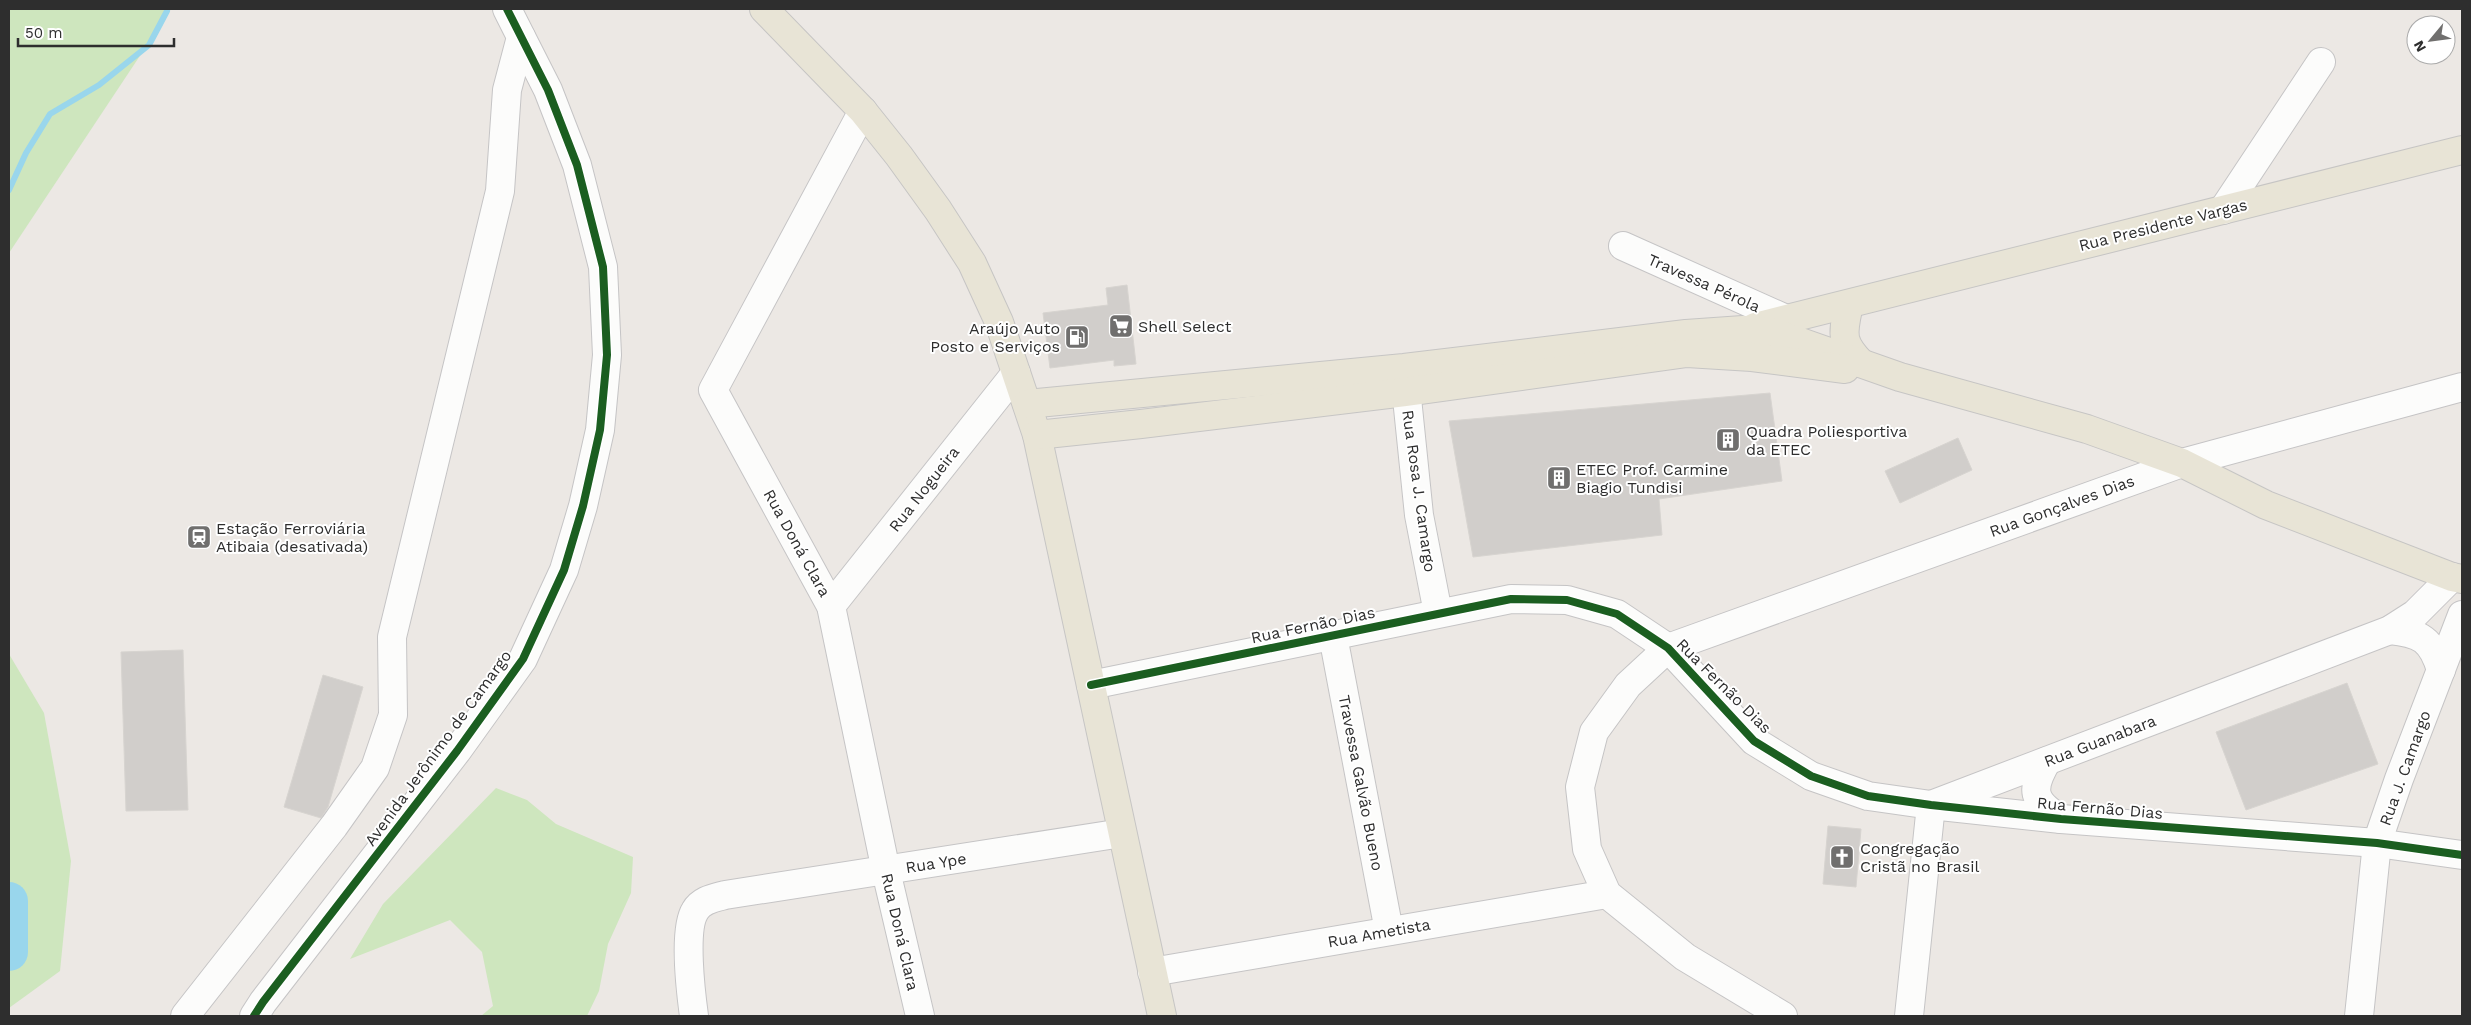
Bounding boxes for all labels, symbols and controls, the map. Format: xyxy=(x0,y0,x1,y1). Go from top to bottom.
scale bar xyxy=(18,15,174,47)
north arrow xyxy=(2406,15,2456,65)
text: 50 m xyxy=(25,24,62,42)
text: N xyxy=(2410,38,2429,55)
street label: Rua Presidente Vargas xyxy=(2077,195,2249,255)
street label: Travessa Pérola xyxy=(1645,250,1763,316)
supermarket icon: Shell Select xyxy=(1108,313,1134,339)
place label: Shell Select xyxy=(1138,317,1232,336)
place label: Araújo Auto Posto e Serviços xyxy=(930,319,1060,356)
fuel station icon: Araújo Auto Posto e Serviços xyxy=(1064,324,1090,350)
street label: Rua Rosa J. Camargo xyxy=(1398,409,1440,573)
place label: Quadra Poliesportiva da ETEC xyxy=(1746,422,1907,459)
building icon: Quadra Poliesportiva da ETEC xyxy=(1715,427,1741,453)
street label: Rua Nogueira xyxy=(885,443,963,535)
place label: ETEC Prof. Carmine Biagio Tundisi xyxy=(1576,460,1728,497)
building icon: ETEC Prof. Carmine Biagio Tundisi xyxy=(1546,465,1572,491)
street label: Rua Gonçalves Dias xyxy=(1987,471,2137,541)
street label: Rua Doná Clara xyxy=(760,486,834,600)
place label: Estação Ferroviária Atibaia (desativada) xyxy=(216,519,368,556)
station icon: Estação Ferroviária Atibaia (desativada) xyxy=(186,524,212,550)
street label: Rua Fernão Dias xyxy=(1249,603,1377,647)
street label: Rua Fernão Dias xyxy=(1673,635,1775,737)
street label: Avenida Jerônimo de Camargo xyxy=(361,646,515,850)
street label: Travessa Galvão Bueno xyxy=(1335,693,1387,873)
street label: Rua J. Camargo xyxy=(2375,708,2435,828)
street label: Rua Guanabara xyxy=(2041,711,2159,771)
street label: Rua Fernão Dias xyxy=(2036,793,2164,823)
place label: Congregação Cristã no Brasil xyxy=(1860,839,1979,876)
church icon: Congregação Cristã no Brasil xyxy=(1829,844,1855,870)
street label: Rua Ype xyxy=(904,849,968,877)
street label: Rua Doná Clara xyxy=(877,871,923,993)
street label: Rua Ametista xyxy=(1326,915,1432,951)

